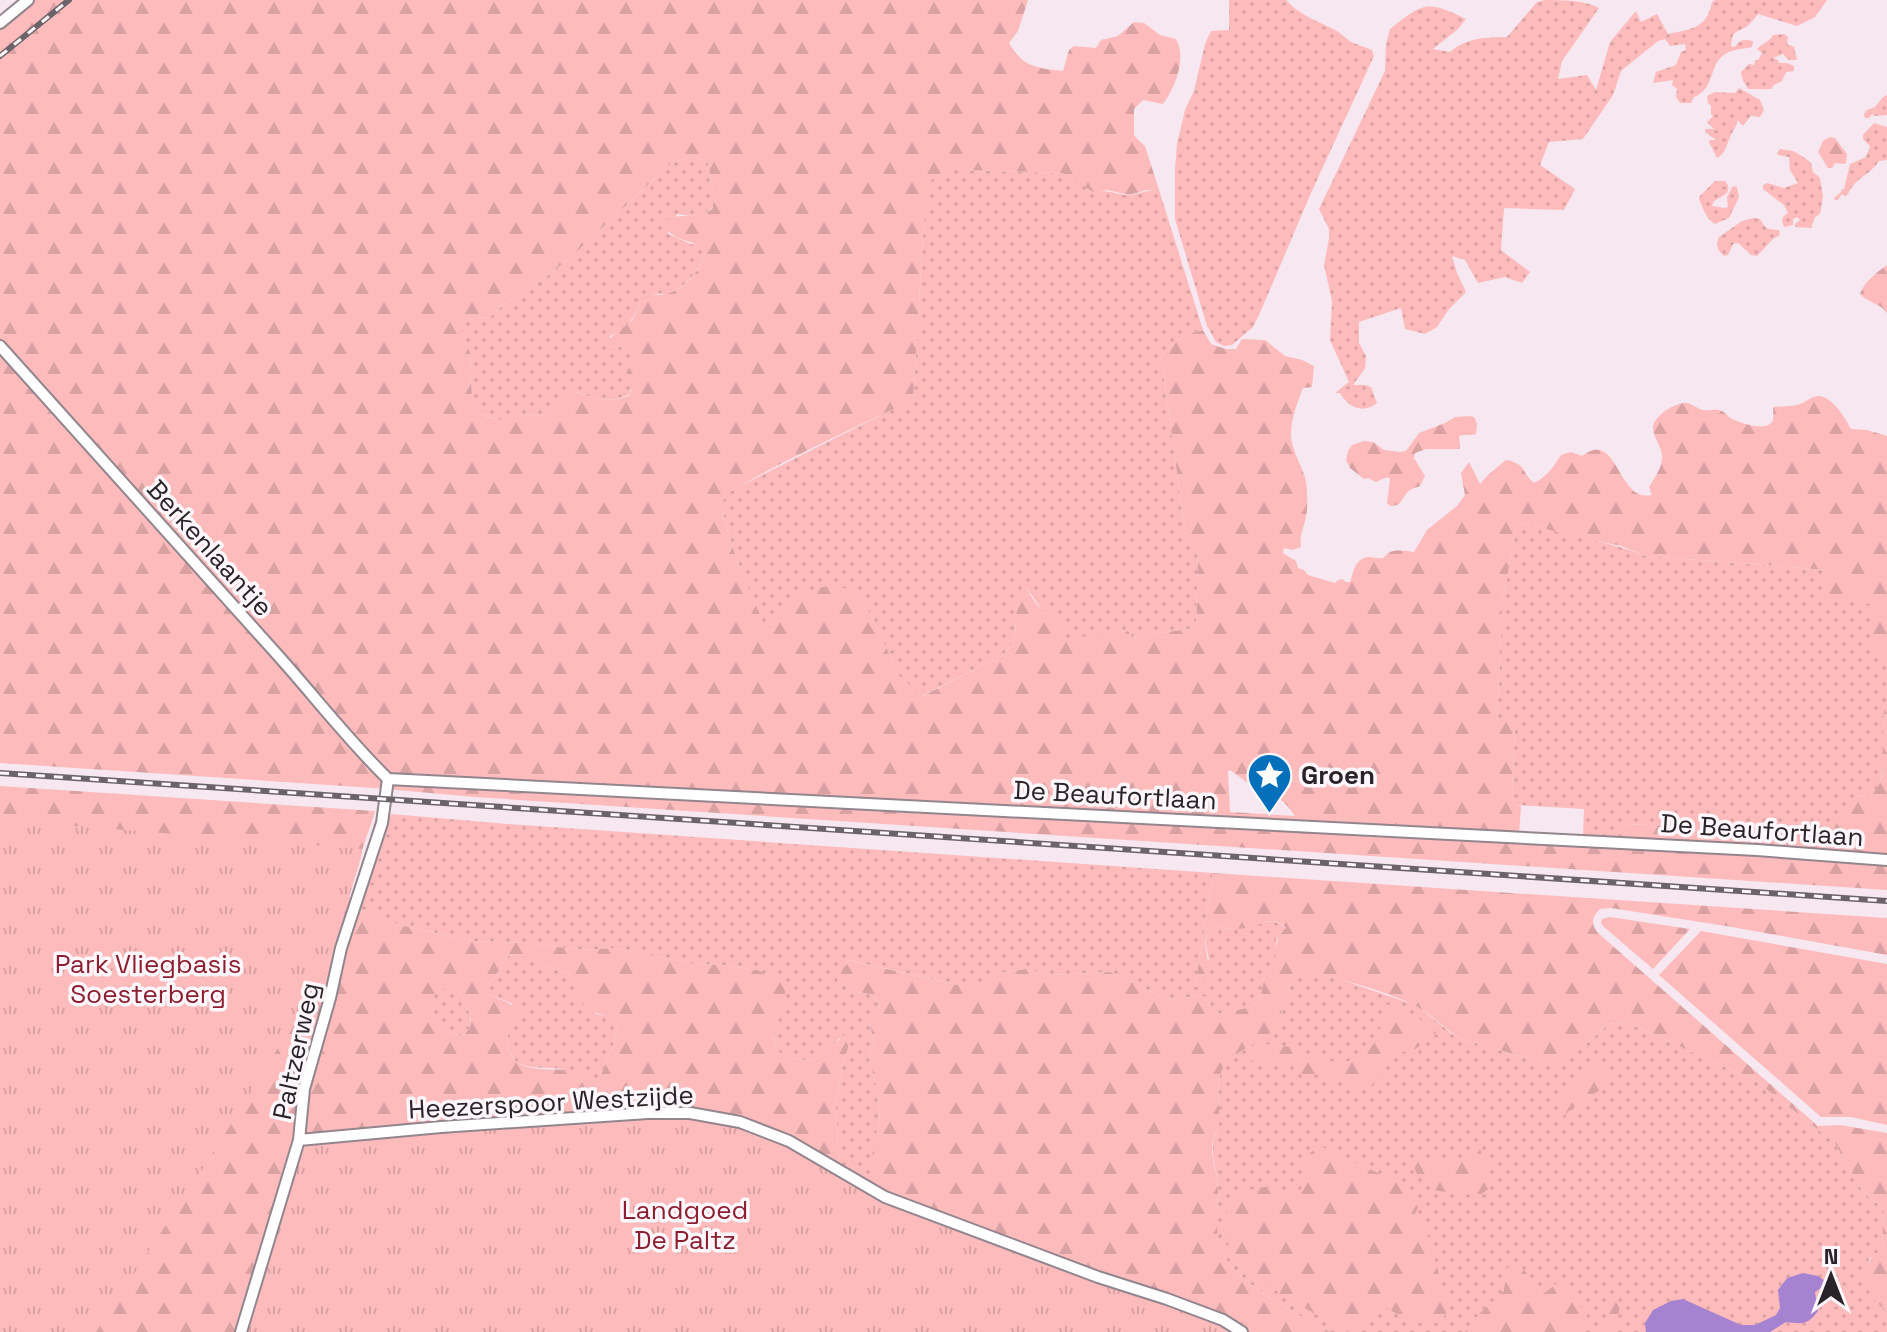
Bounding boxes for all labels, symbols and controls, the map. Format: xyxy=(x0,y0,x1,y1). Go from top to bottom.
street label: Berkenlaantje xyxy=(140,472,280,624)
place icon: Groen xyxy=(1246,751,1294,814)
place label: Groen xyxy=(1301,758,1375,792)
street label: De Beaufortlaan xyxy=(1013,773,1217,817)
street label: De Beaufortlaan xyxy=(1659,806,1865,854)
park label: Park Vliegbasis Soesterberg xyxy=(55,947,241,1011)
street label: Paltzerweg xyxy=(265,979,327,1123)
street label: Heezerspoor Westzijde xyxy=(407,1078,695,1126)
park label: Landgoed De Paltz xyxy=(622,1193,748,1257)
north arrow xyxy=(1791,1236,1871,1316)
text: N xyxy=(1824,1242,1838,1270)

